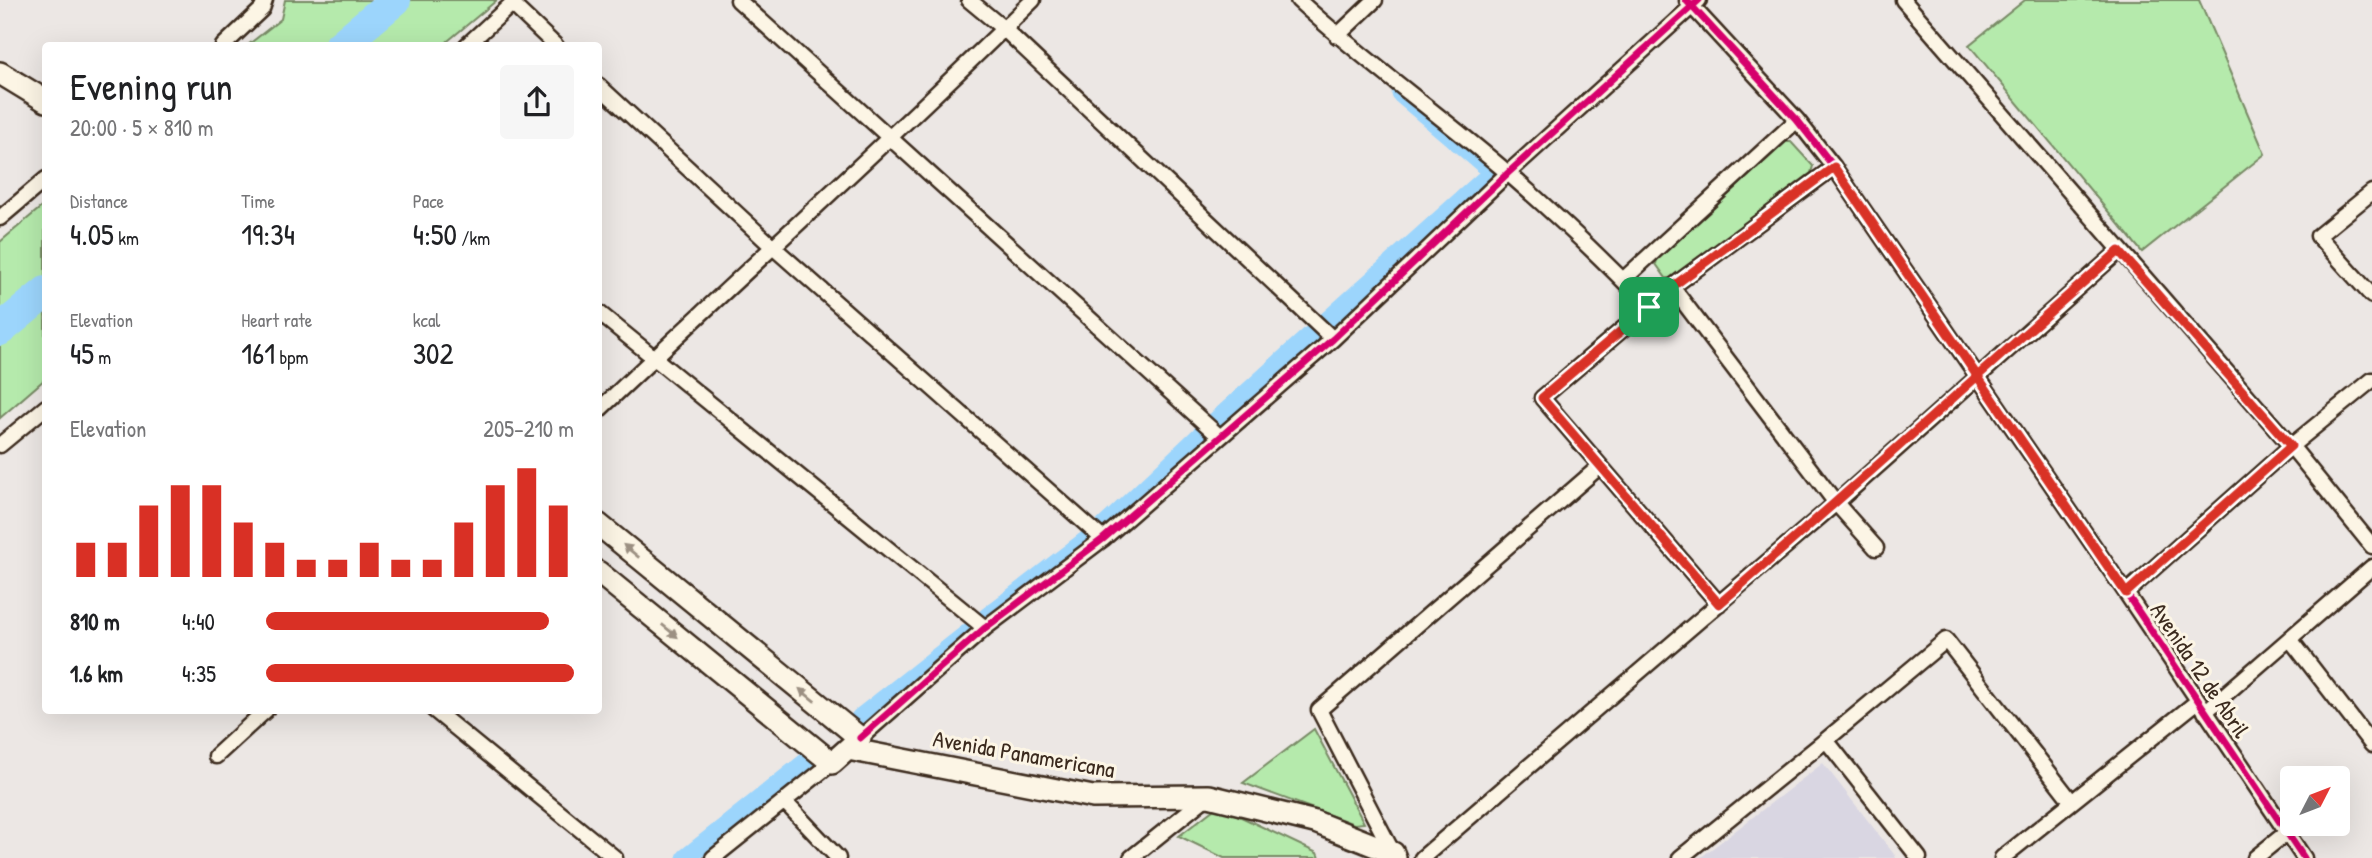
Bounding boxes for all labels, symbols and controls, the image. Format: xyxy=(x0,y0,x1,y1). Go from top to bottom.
text: Evening run xyxy=(70,60,233,112)
button: share xyxy=(500,65,574,139)
text: 20:00 · 5 × 810 m xyxy=(70,112,213,143)
text: Distance xyxy=(70,188,128,214)
text: Time xyxy=(241,188,275,214)
text: Pace xyxy=(413,188,444,214)
text: 4.05 xyxy=(70,214,114,254)
text: 19:34 xyxy=(241,214,295,254)
text: 4:50 xyxy=(413,214,457,254)
text: km xyxy=(114,225,139,251)
text: /km xyxy=(457,225,490,251)
pin xyxy=(1619,277,1679,337)
icon: arrive xyxy=(1630,288,1668,326)
text: Elevation xyxy=(70,307,133,333)
text: Heart rate xyxy=(241,307,312,333)
text: kcal xyxy=(413,307,440,333)
text: 45 xyxy=(70,333,94,373)
text: 161 xyxy=(241,333,275,373)
text: 302 xyxy=(413,333,454,373)
text: m xyxy=(94,344,111,370)
text: bpm xyxy=(275,344,308,370)
text: Elevation xyxy=(70,413,146,444)
text: 205–210 m xyxy=(483,413,574,444)
one-way arrow xyxy=(623,544,640,559)
street label: Avenida 12 de Abril xyxy=(2144,596,2258,744)
text: 810 m xyxy=(70,606,120,637)
text: 4:40 xyxy=(182,606,215,637)
one-way arrow xyxy=(661,623,679,638)
text: 1.6 km xyxy=(70,658,123,689)
text: 4:35 xyxy=(182,658,216,689)
one-way arrow xyxy=(799,688,816,703)
street label: Avenida Panamericana xyxy=(931,722,1117,785)
north arrow xyxy=(2280,766,2350,836)
map controls xyxy=(2280,766,2350,836)

